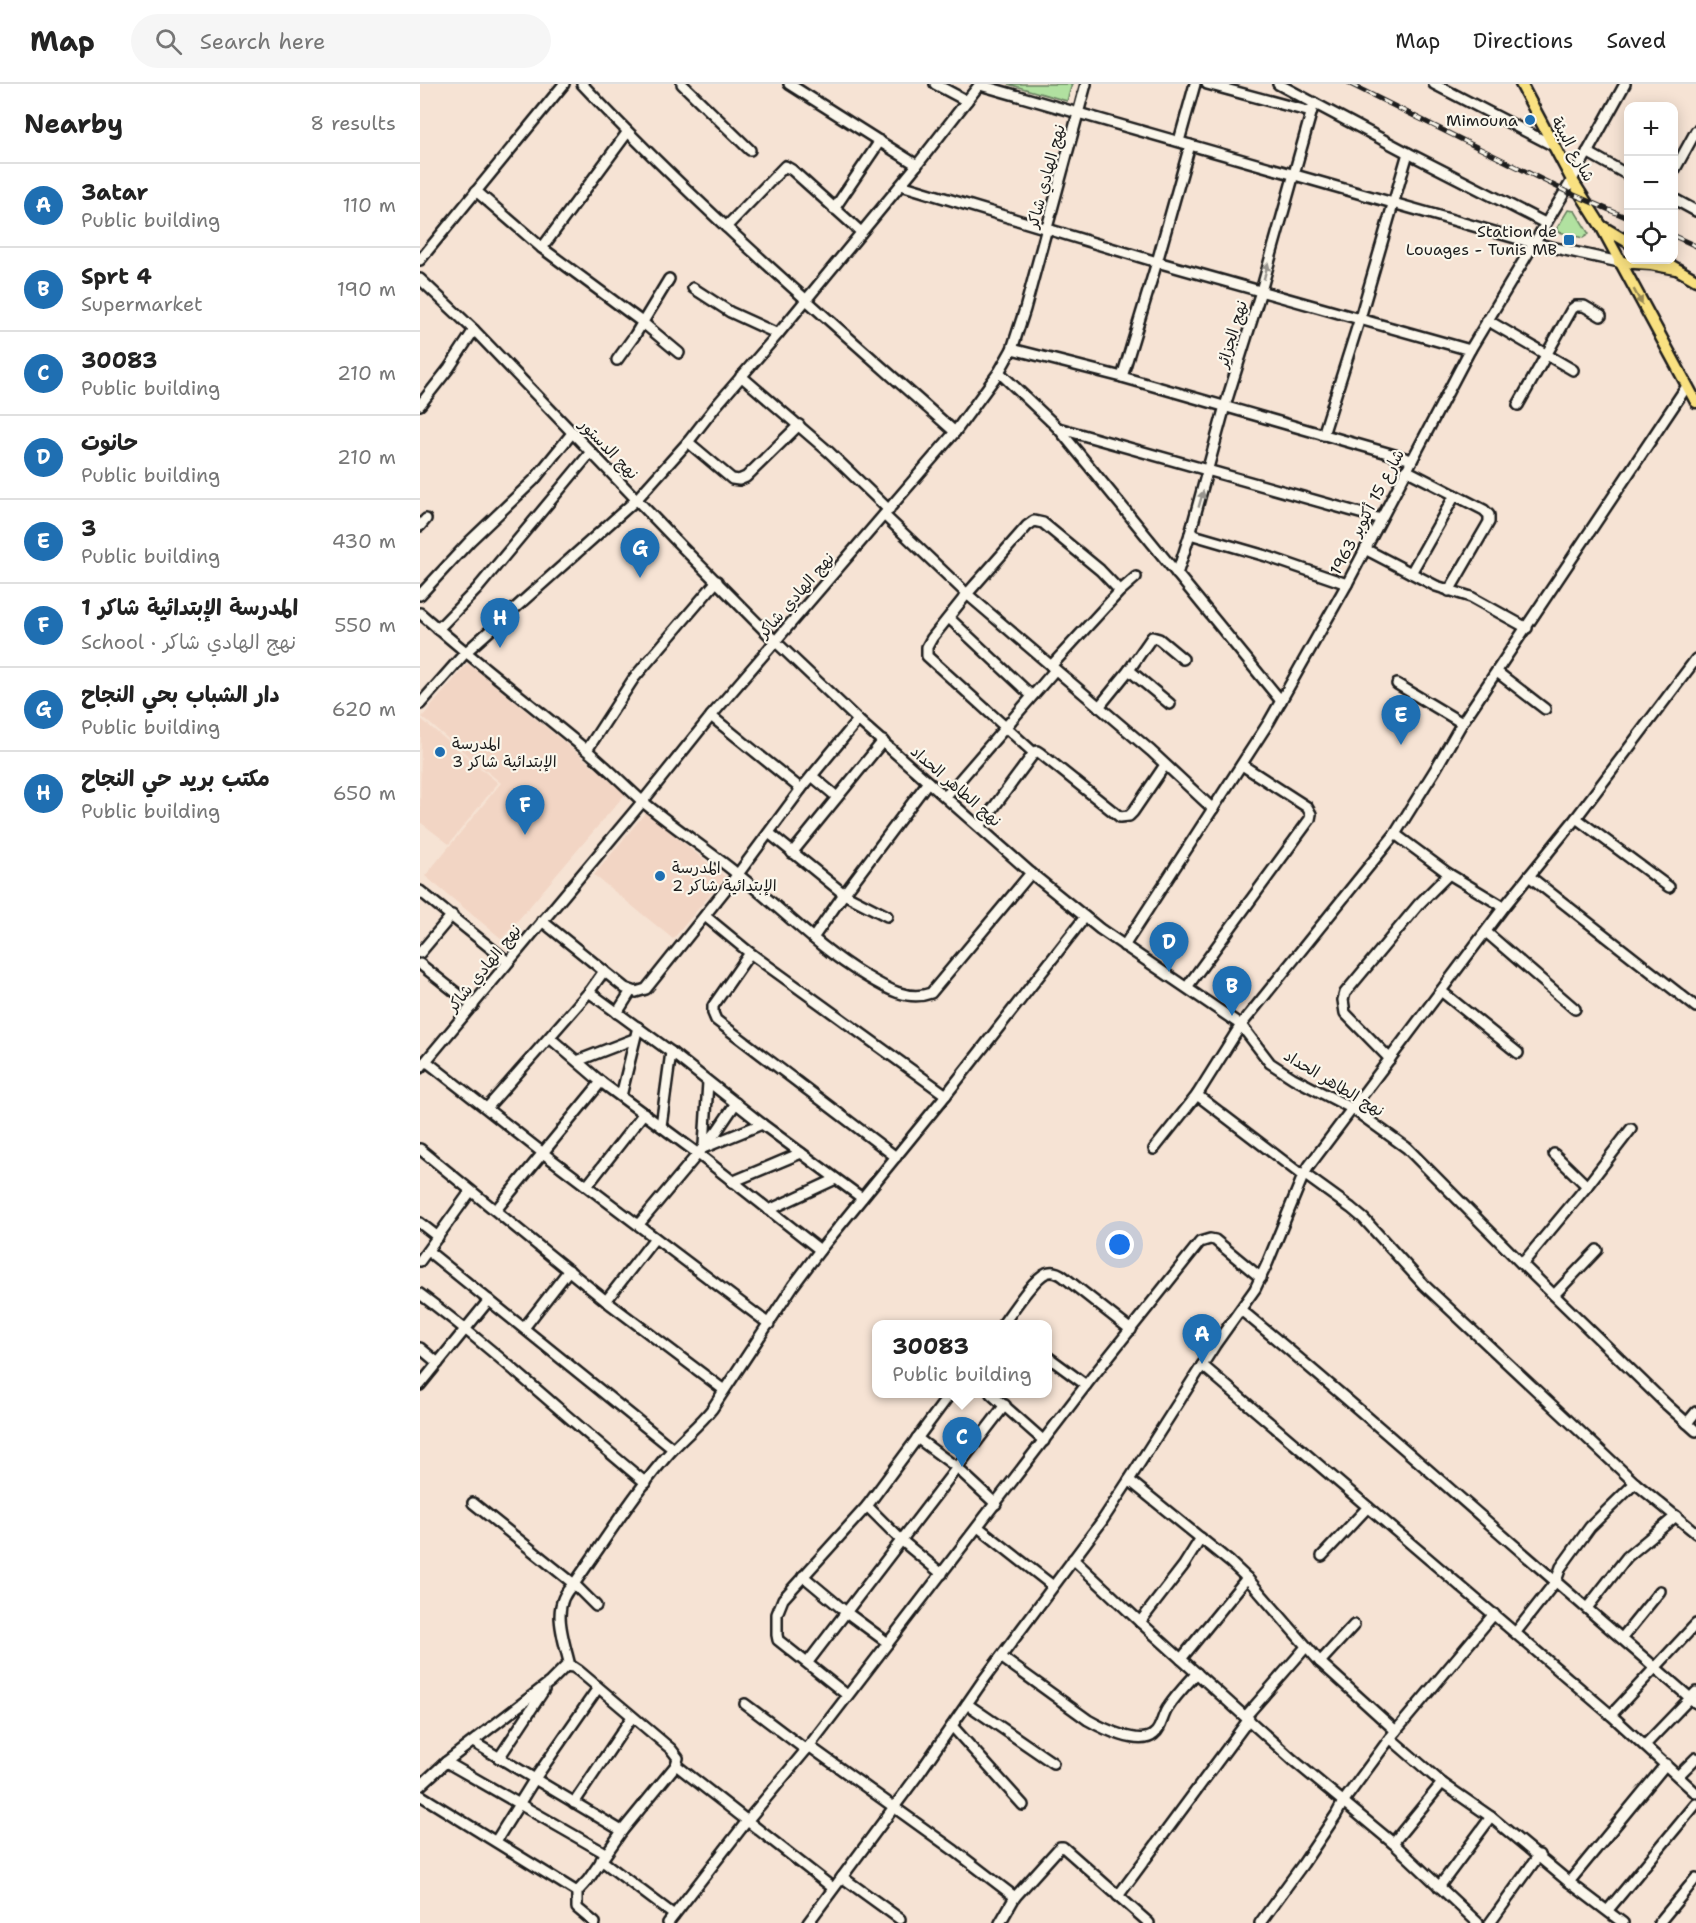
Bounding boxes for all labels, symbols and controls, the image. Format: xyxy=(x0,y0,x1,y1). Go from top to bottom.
search box xyxy=(131,14,551,68)
text: Map xyxy=(30,22,95,60)
icon: search xyxy=(152,25,185,58)
text: Search here xyxy=(200,27,325,56)
text: Map xyxy=(1395,27,1440,55)
text: Directions xyxy=(1473,27,1573,55)
text: Saved xyxy=(1606,27,1666,55)
map controls xyxy=(1624,102,1678,264)
button: + xyxy=(1624,102,1678,156)
text: Nearby xyxy=(24,106,123,141)
text: 8 results xyxy=(310,110,396,136)
place label: Mimouna xyxy=(1446,110,1518,131)
marker: Mimouna xyxy=(1523,113,1537,127)
street label: شارع البيئة xyxy=(1546,113,1600,186)
street label: نهج الهادي شاكر xyxy=(1022,122,1071,232)
button: − xyxy=(1624,156,1678,210)
text: 3atar xyxy=(81,178,148,207)
text: A xyxy=(36,192,51,218)
text: 110 m xyxy=(342,192,396,218)
text: Public building xyxy=(81,207,220,233)
button: locate xyxy=(1624,210,1678,264)
place label: Station de Louages - Tunis MB xyxy=(1406,221,1557,260)
marker: Station de Louages - Tunis MB xyxy=(1562,233,1576,247)
text: Sprt 4 xyxy=(81,262,152,291)
one-way arrow xyxy=(1262,262,1272,280)
text: B xyxy=(37,276,50,302)
text: 190 m xyxy=(337,276,396,302)
one-way arrow xyxy=(1633,289,1643,306)
text: Supermarket xyxy=(81,291,203,317)
street label: نهج الجزائر xyxy=(1211,298,1252,372)
text: 30083 xyxy=(81,346,158,375)
text: C xyxy=(37,360,50,386)
text: 210 m xyxy=(337,360,396,386)
text: Public building xyxy=(81,375,220,401)
street label: نهج الدستور xyxy=(574,413,643,484)
text: حانوت xyxy=(81,428,138,457)
text: D xyxy=(36,444,51,470)
text: 210 m xyxy=(337,444,396,470)
street label: شارع 15 أكتوبر 1963 xyxy=(1325,445,1410,579)
text: Public building xyxy=(81,462,220,488)
one-way arrow xyxy=(1197,490,1206,508)
text: 3 xyxy=(81,514,96,543)
text: E xyxy=(37,528,50,554)
text: 430 m xyxy=(332,528,396,554)
pin: G xyxy=(620,528,660,578)
text: Public building xyxy=(81,543,220,569)
street label: نهج الهادي شاكر xyxy=(752,548,840,644)
text: المدرسة الإبتدائية شاكر 1 xyxy=(81,593,298,622)
pin: H xyxy=(480,598,520,648)
text: F xyxy=(38,612,49,638)
text: 550 m xyxy=(334,612,396,638)
text: School · نهج الهادي شاكر xyxy=(81,629,296,655)
text: دار الشباب بحي النجاح xyxy=(81,680,280,709)
text: G xyxy=(35,696,52,722)
text: 620 m xyxy=(332,696,396,722)
pin: E xyxy=(1382,696,1420,745)
text: Public building xyxy=(81,714,220,740)
place label: المدرسة الإبتدائية شاكر 3 xyxy=(452,733,557,772)
street label: نهج الطاهر الحداد xyxy=(906,741,1006,831)
marker: المدرسة الإبتدائية شاكر 3 xyxy=(433,745,447,759)
text: مكتب بريد حي النجاح xyxy=(81,764,270,793)
text: H xyxy=(36,780,51,806)
text: 650 m xyxy=(333,780,396,806)
pin: F xyxy=(506,786,544,835)
text: Public building xyxy=(81,798,220,824)
place label: المدرسة الإبتدائية شاكر 2 xyxy=(672,857,777,896)
marker: المدرسة الإبتدائية شاكر 2 xyxy=(653,869,667,883)
street label: نهج الهادي شاكر xyxy=(441,920,526,1018)
pin: D xyxy=(1150,922,1188,972)
pin: B xyxy=(1212,966,1252,1016)
street label: نهج الطاهر الحداد xyxy=(1280,1045,1388,1121)
your location xyxy=(1105,1230,1134,1259)
pin: A xyxy=(1182,1314,1222,1364)
popup xyxy=(872,1320,1052,1398)
text: 30083 xyxy=(892,1332,969,1361)
text: Public building xyxy=(892,1361,1032,1387)
pin: C xyxy=(942,1418,982,1467)

